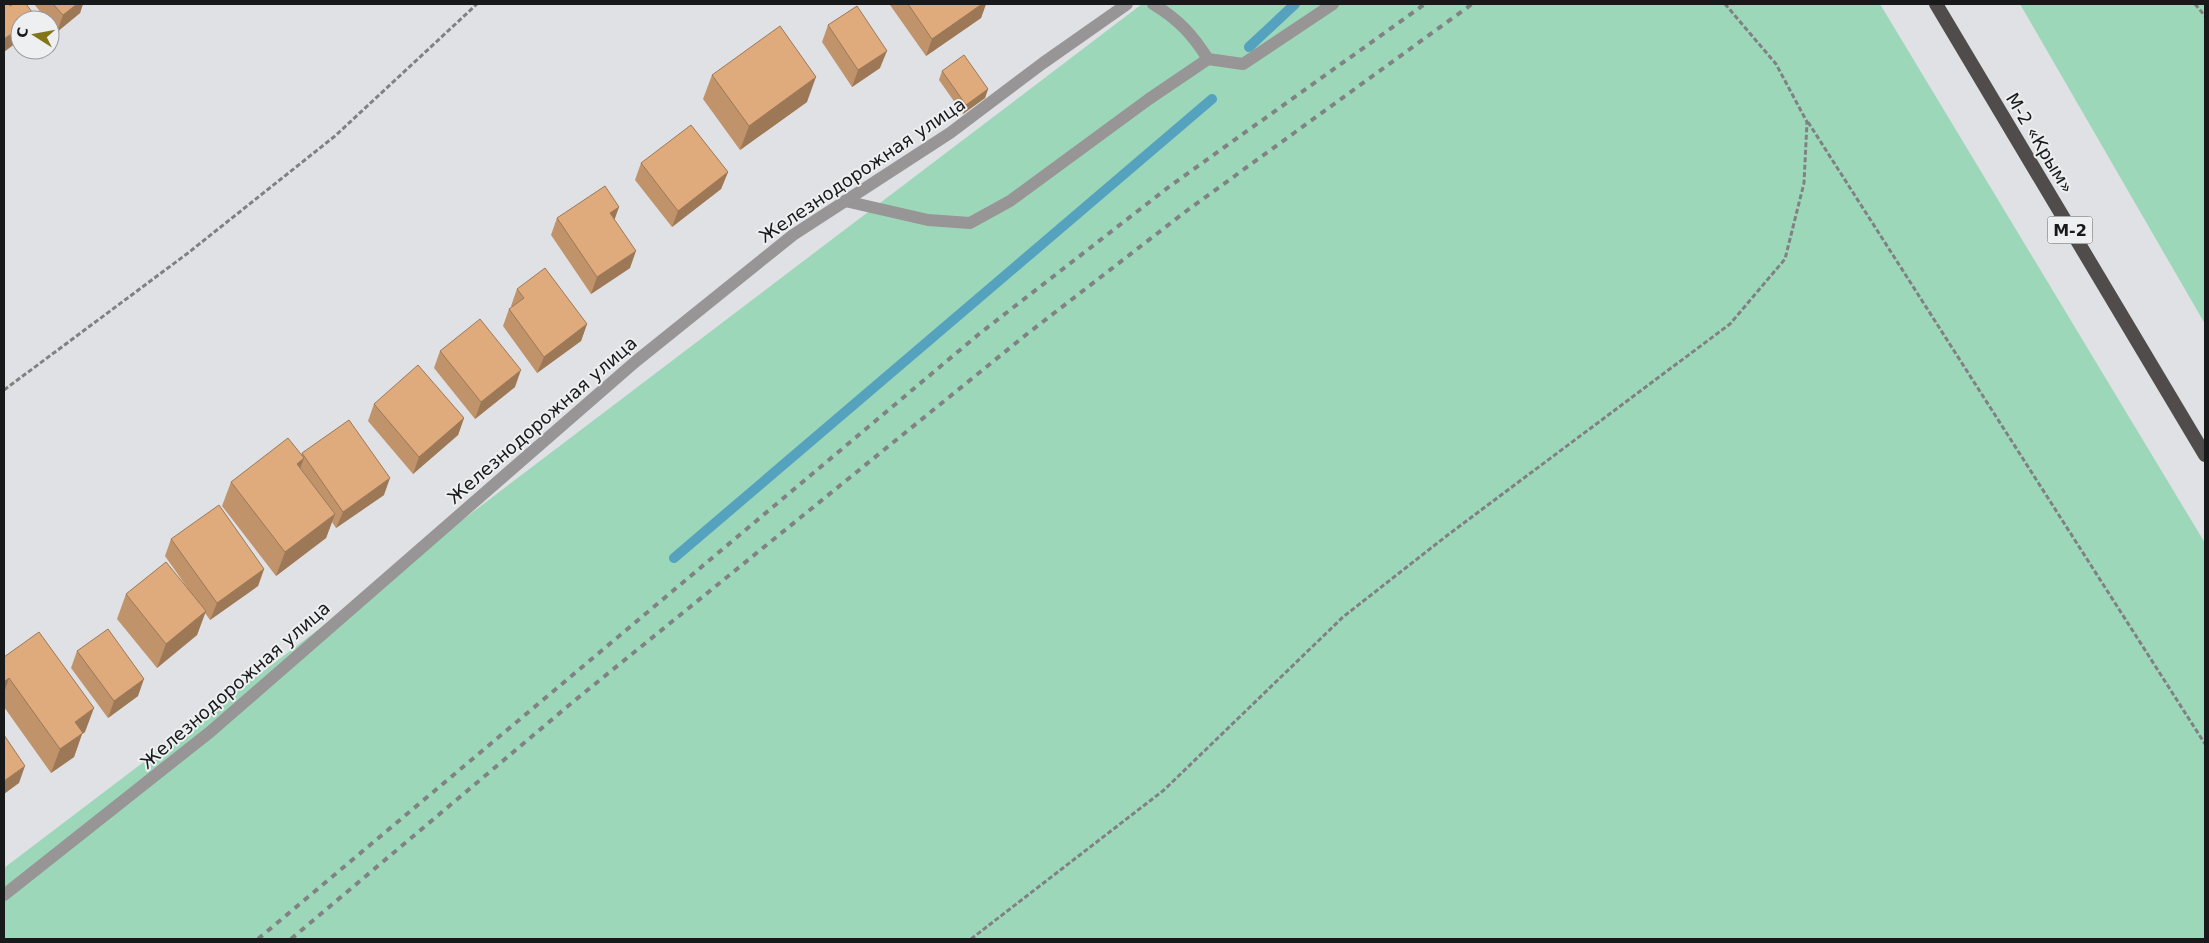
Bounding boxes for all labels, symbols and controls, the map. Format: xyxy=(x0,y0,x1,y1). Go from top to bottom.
north arrow xyxy=(10,10,60,60)
text: С xyxy=(13,26,31,39)
street label: М-2 «Крым» xyxy=(2002,89,2078,197)
street label: Железнодорожная улица xyxy=(755,93,969,247)
road number: М-2 xyxy=(2048,216,2092,244)
street label: Железнодорожная улица xyxy=(443,332,641,508)
street label: Железнодорожная улица xyxy=(136,597,334,773)

